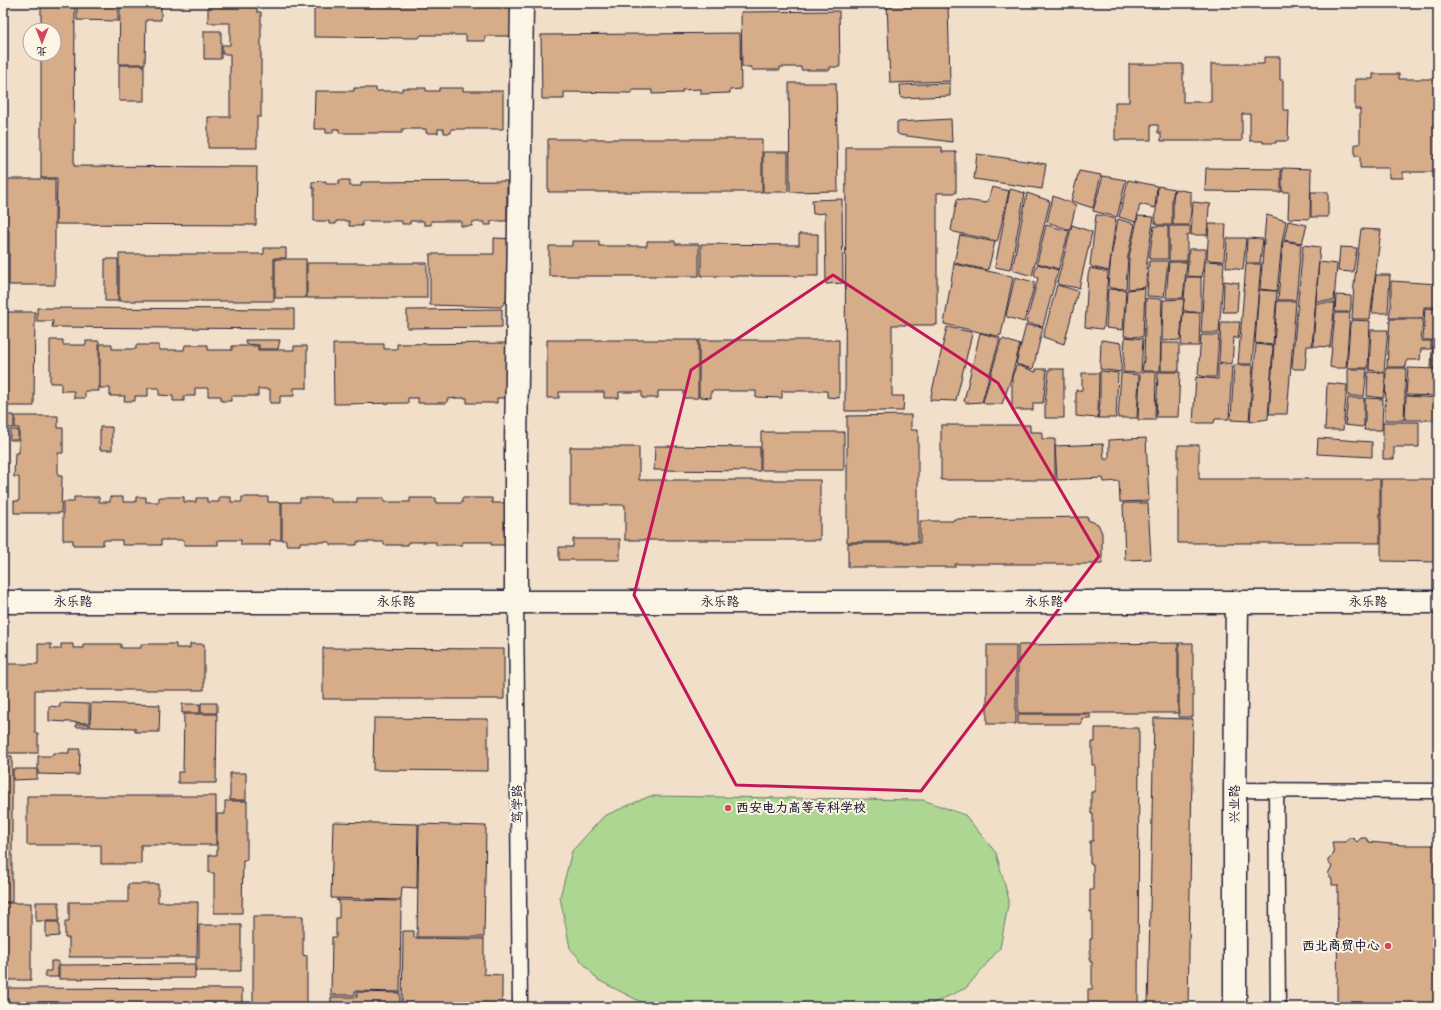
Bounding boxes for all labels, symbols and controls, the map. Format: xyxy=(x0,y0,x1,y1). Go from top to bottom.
north arrow xyxy=(22,22,62,62)
text: 北 xyxy=(37,44,48,58)
street label: 永乐路 xyxy=(53,594,93,611)
street label: 永乐路 xyxy=(376,594,416,611)
street label: 永乐路 xyxy=(700,594,740,611)
street label: 永乐路 xyxy=(1024,594,1064,611)
street label: 永乐路 xyxy=(1348,594,1388,611)
street label: 笃学路 xyxy=(509,784,527,824)
street label: 兴业路 xyxy=(1227,784,1244,824)
place label: 西安电力高等专科学校 xyxy=(736,800,866,817)
marker: 西安电力高等专科学校 xyxy=(723,803,733,813)
place label: 西北商贸中心 xyxy=(1302,938,1380,955)
marker: 西北商贸中心 xyxy=(1383,941,1393,951)

